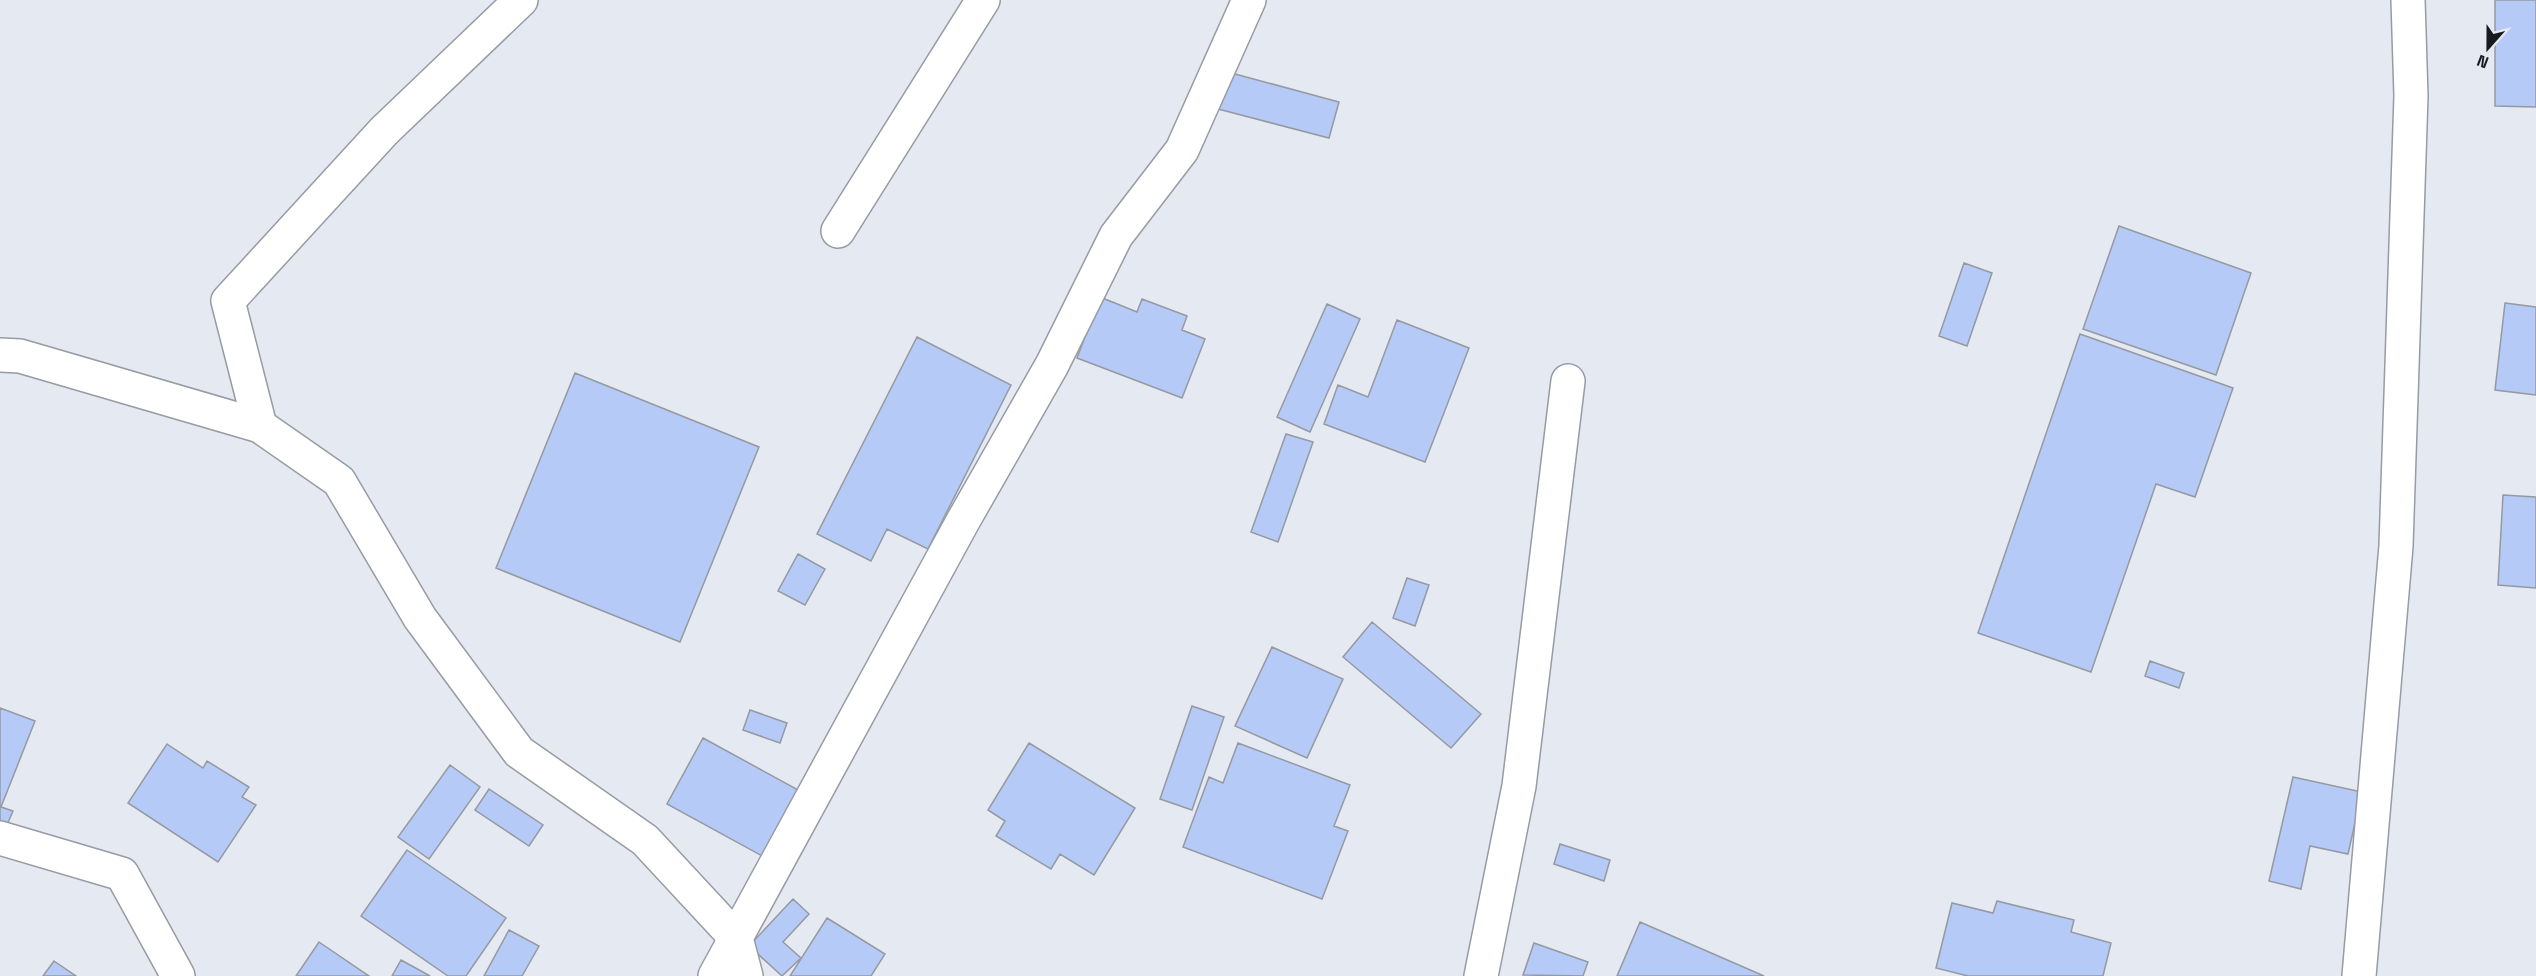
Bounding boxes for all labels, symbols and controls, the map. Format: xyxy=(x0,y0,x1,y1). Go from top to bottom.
north arrow xyxy=(2458,18,2518,78)
text: N xyxy=(2474,50,2492,73)

